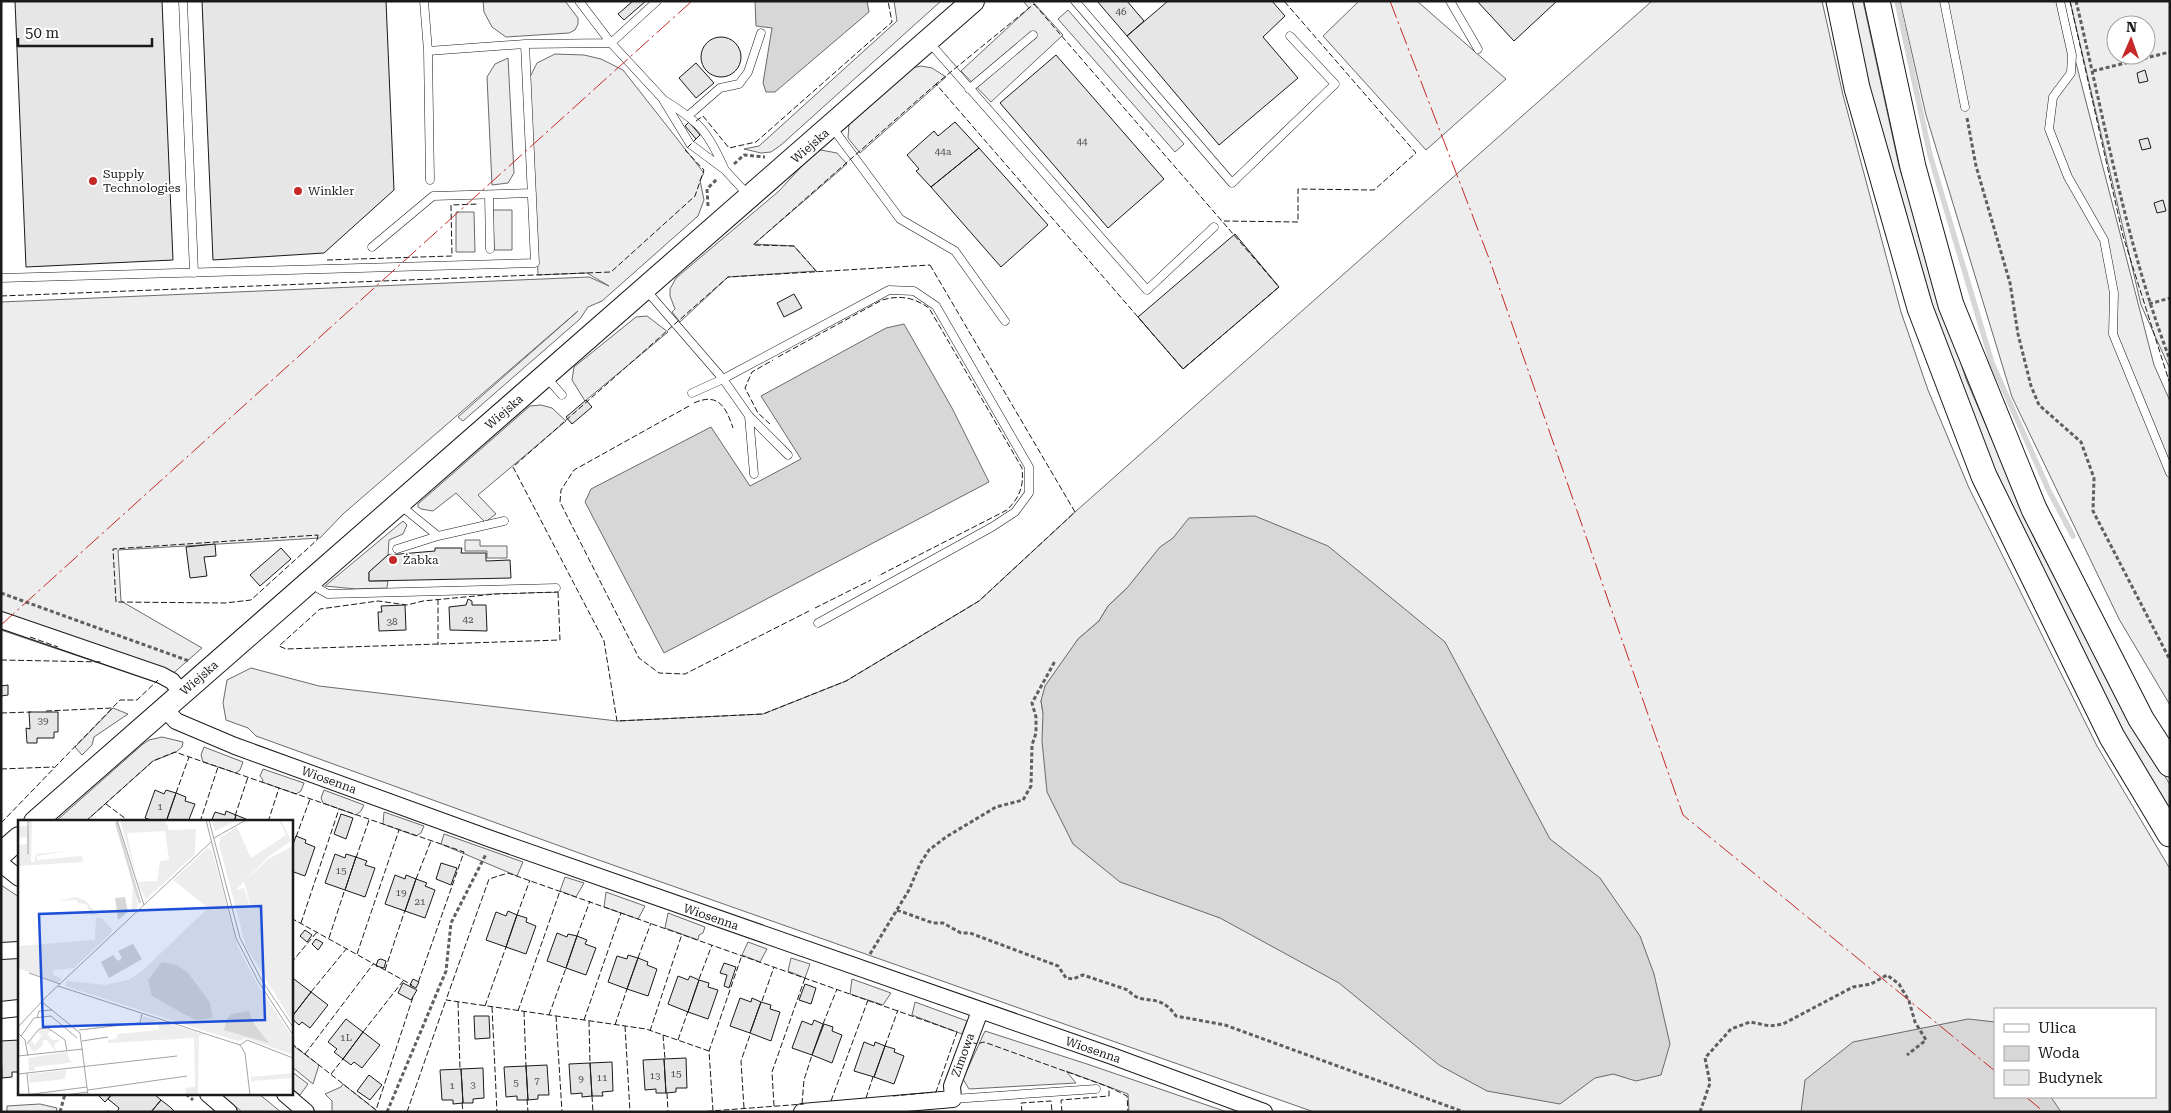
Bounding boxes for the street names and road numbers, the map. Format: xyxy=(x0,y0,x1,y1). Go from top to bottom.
street label: Wiejska xyxy=(788,125,832,166)
street label: Wiejska xyxy=(482,391,526,432)
street label: Wiejska xyxy=(177,657,221,698)
street label: Wiosenna xyxy=(300,764,359,797)
street label: Wiosenna xyxy=(682,901,741,933)
street label: Zimowa xyxy=(949,1031,978,1079)
street label: Wiosenna xyxy=(1064,1034,1123,1066)

